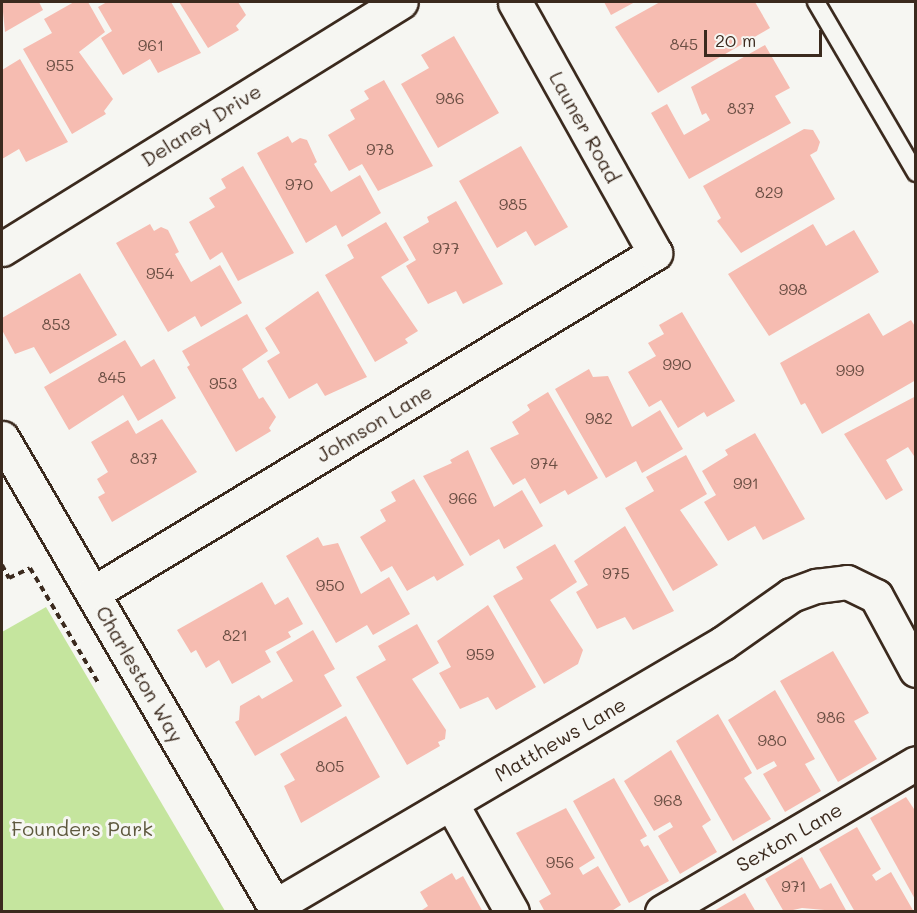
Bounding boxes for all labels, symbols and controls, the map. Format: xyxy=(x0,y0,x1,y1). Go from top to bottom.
scale bar xyxy=(707,18,826,56)
text: 20 m xyxy=(715,28,756,52)
house number: 845 xyxy=(670,34,698,54)
house number: 961 xyxy=(138,35,164,55)
house number: 955 xyxy=(46,55,74,75)
street label: Launer Road xyxy=(545,67,625,187)
street label: Delaney Drive xyxy=(137,79,265,171)
house number: 986 xyxy=(436,88,464,108)
house number: 837 xyxy=(727,98,755,118)
house number: 978 xyxy=(366,139,394,159)
house number: 970 xyxy=(285,174,313,194)
house number: 829 xyxy=(755,182,783,202)
house number: 985 xyxy=(499,194,527,214)
house number: 977 xyxy=(432,238,460,258)
house number: 954 xyxy=(146,263,174,283)
house number: 998 xyxy=(779,279,807,299)
house number: 853 xyxy=(42,314,70,334)
house number: 990 xyxy=(663,354,691,374)
house number: 999 xyxy=(836,360,864,380)
house number: 845 xyxy=(98,367,126,387)
house number: 953 xyxy=(209,373,237,393)
street label: Johnson Lane xyxy=(312,379,436,467)
house number: 982 xyxy=(585,408,613,428)
house number: 837 xyxy=(130,448,158,468)
house number: 974 xyxy=(530,453,558,473)
house number: 991 xyxy=(733,473,759,493)
house number: 966 xyxy=(449,488,477,508)
house number: 975 xyxy=(602,563,630,583)
house number: 950 xyxy=(316,575,344,595)
street label: Charleston Way xyxy=(91,601,189,747)
house number: 821 xyxy=(222,625,248,645)
house number: 959 xyxy=(466,644,494,664)
street label: Matthews Lane xyxy=(490,692,630,786)
house number: 986 xyxy=(817,707,845,727)
house number: 980 xyxy=(757,730,787,750)
house number: 805 xyxy=(316,756,344,776)
house number: 968 xyxy=(654,790,682,810)
street label: Sexton Lane xyxy=(732,797,846,877)
park label: Founders Park xyxy=(11,816,153,840)
house number: 956 xyxy=(546,852,574,872)
house number: 971 xyxy=(781,876,807,896)

